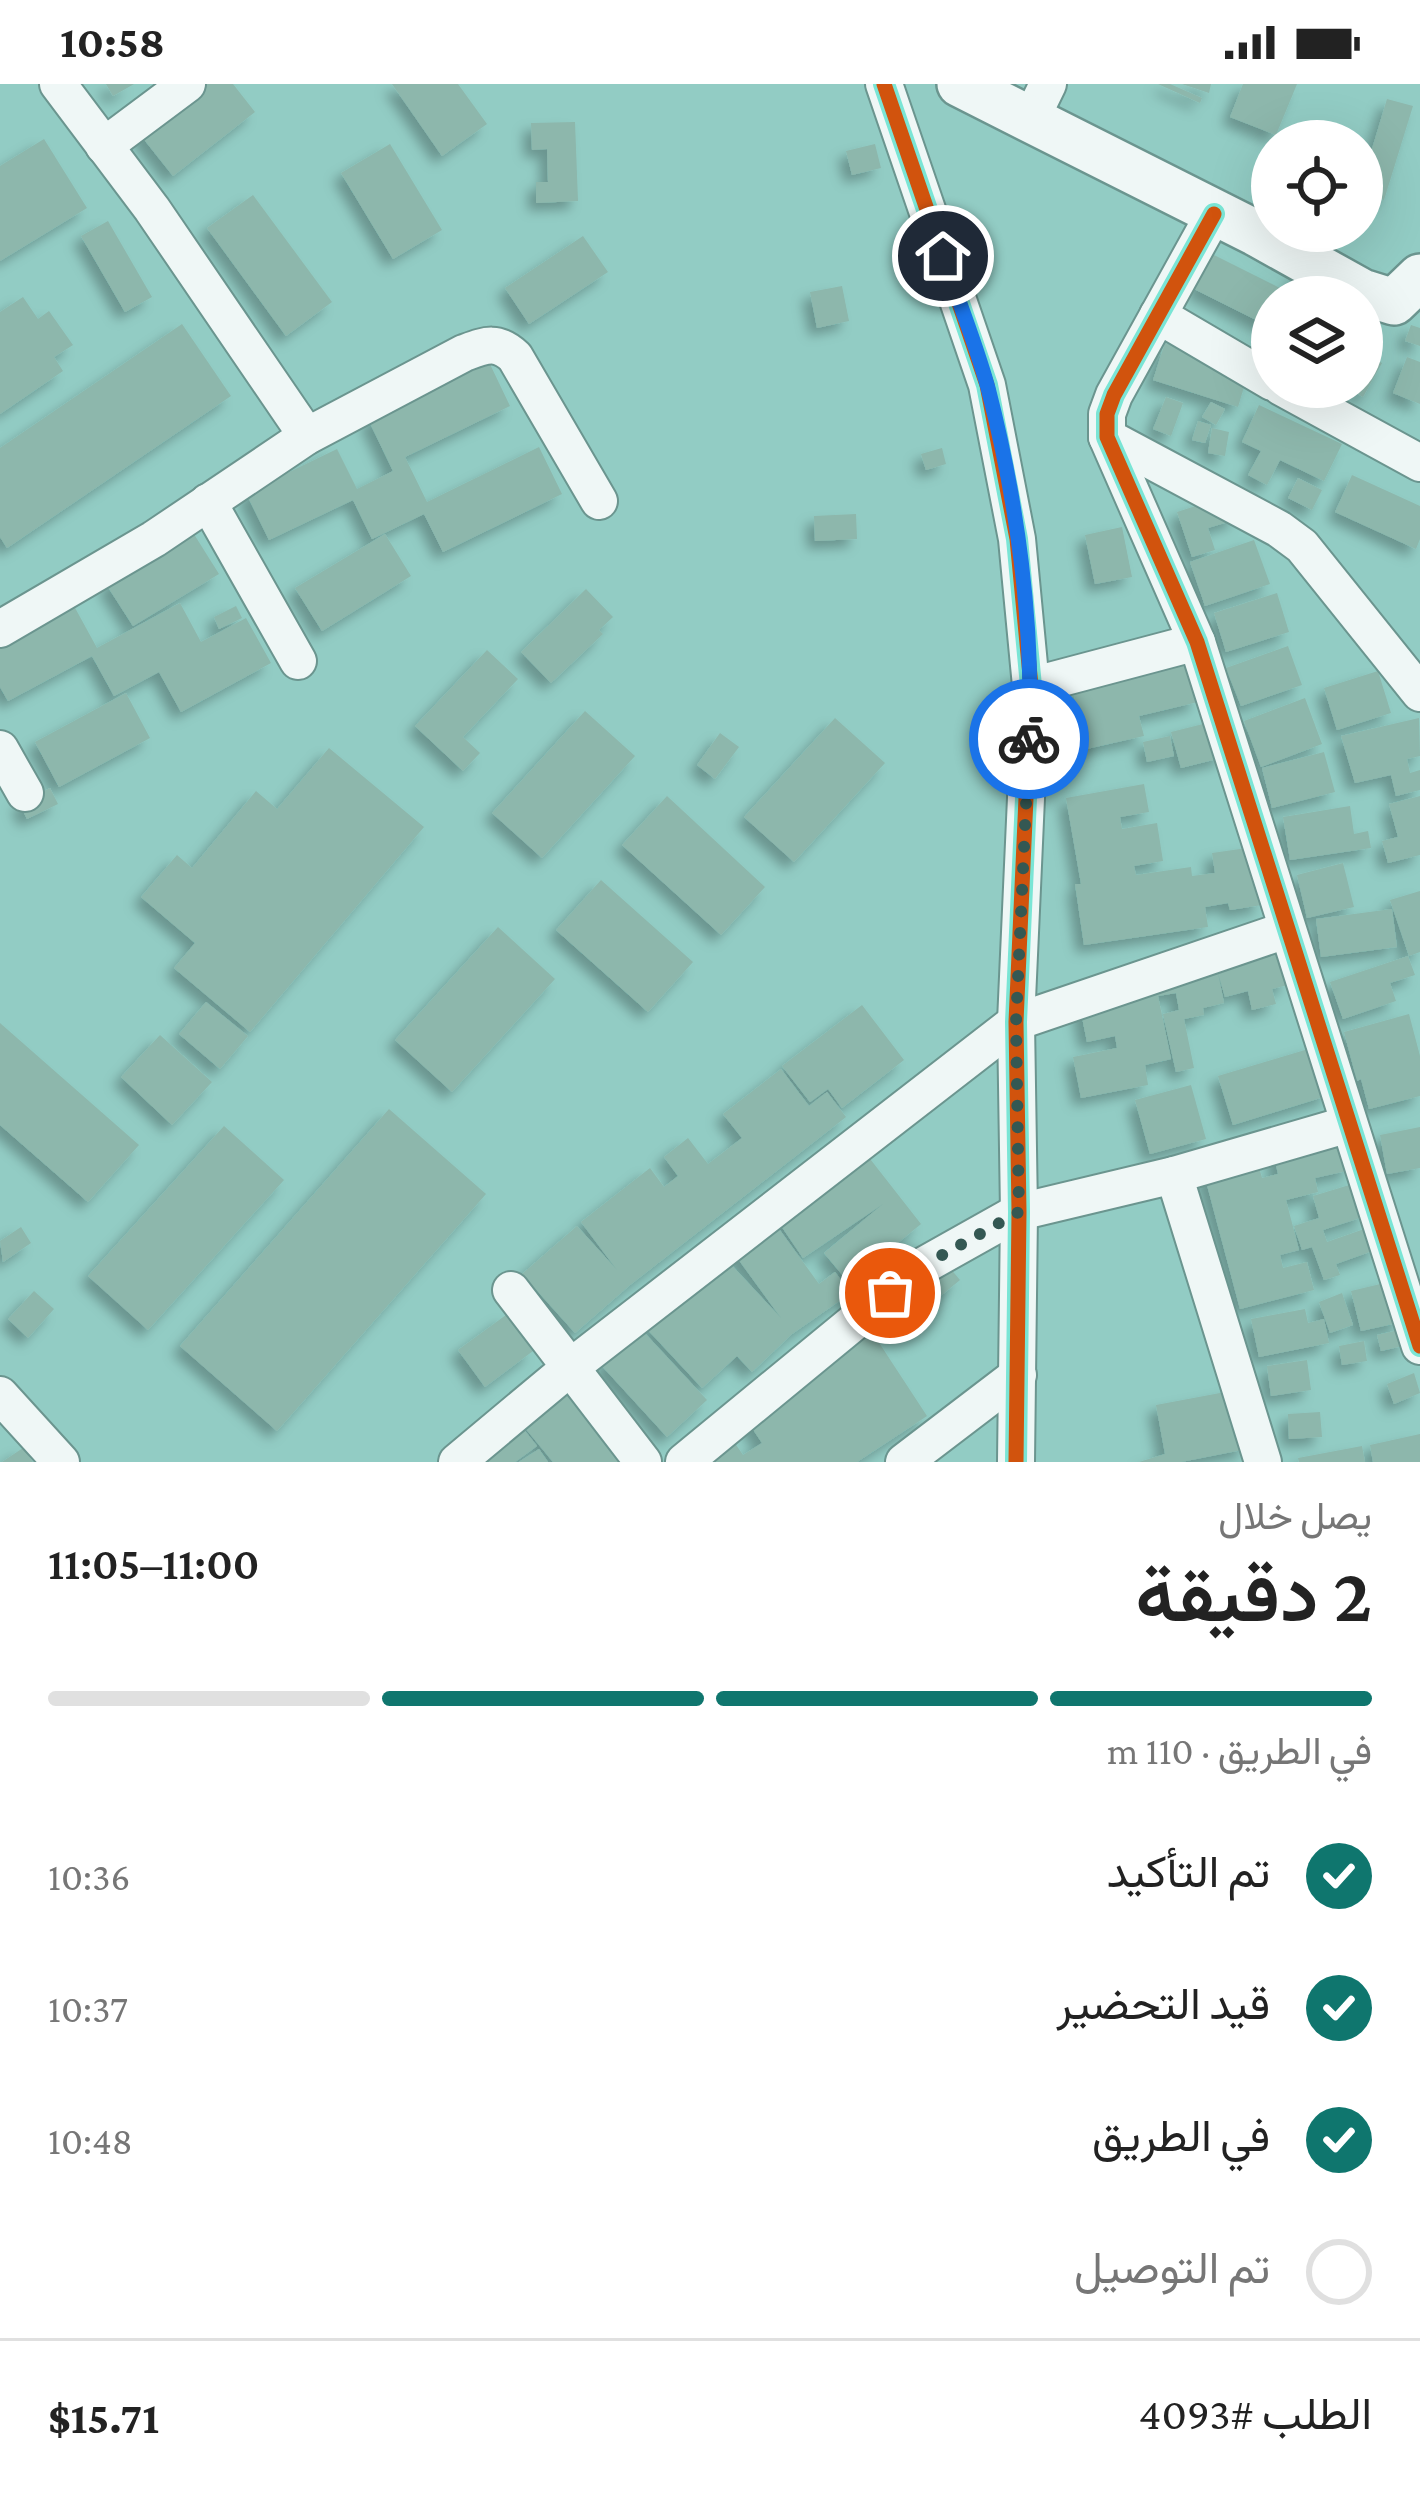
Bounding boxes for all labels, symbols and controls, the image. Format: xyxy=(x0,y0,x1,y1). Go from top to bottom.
text: 10:58 xyxy=(60,17,165,67)
map controls xyxy=(1251,120,1383,408)
button: locate xyxy=(1251,120,1383,252)
pin xyxy=(892,205,994,307)
icon: home xyxy=(910,223,976,289)
button: layers xyxy=(1251,276,1383,408)
courier xyxy=(969,679,1089,799)
icon: bike xyxy=(996,706,1062,772)
pin xyxy=(839,1242,941,1344)
icon: bag xyxy=(857,1260,923,1326)
text: يصل خلال xyxy=(1218,1494,1372,1537)
text: 11:00–11:05 xyxy=(48,1539,259,1589)
text: 2 دقيقة xyxy=(1135,1551,1372,1638)
text: في الطريق · 110 m xyxy=(1107,1729,1372,1772)
icon: check xyxy=(1306,1843,1372,1909)
text: تم التأكيد xyxy=(1107,1847,1270,1897)
text: 10:36 xyxy=(48,1855,130,1898)
icon: check xyxy=(1306,1975,1372,2041)
text: قيد التحضير xyxy=(1057,1979,1270,2029)
text: 10:37 xyxy=(48,1987,128,2030)
icon: check xyxy=(1306,2107,1372,2173)
text: في الطريق xyxy=(1092,2111,1270,2161)
text: 10:48 xyxy=(48,2119,133,2162)
text: تم التوصيل xyxy=(1074,2243,1270,2293)
text: الطلب #4093 xyxy=(1139,2389,1372,2439)
text: $15.71 xyxy=(48,2393,159,2443)

